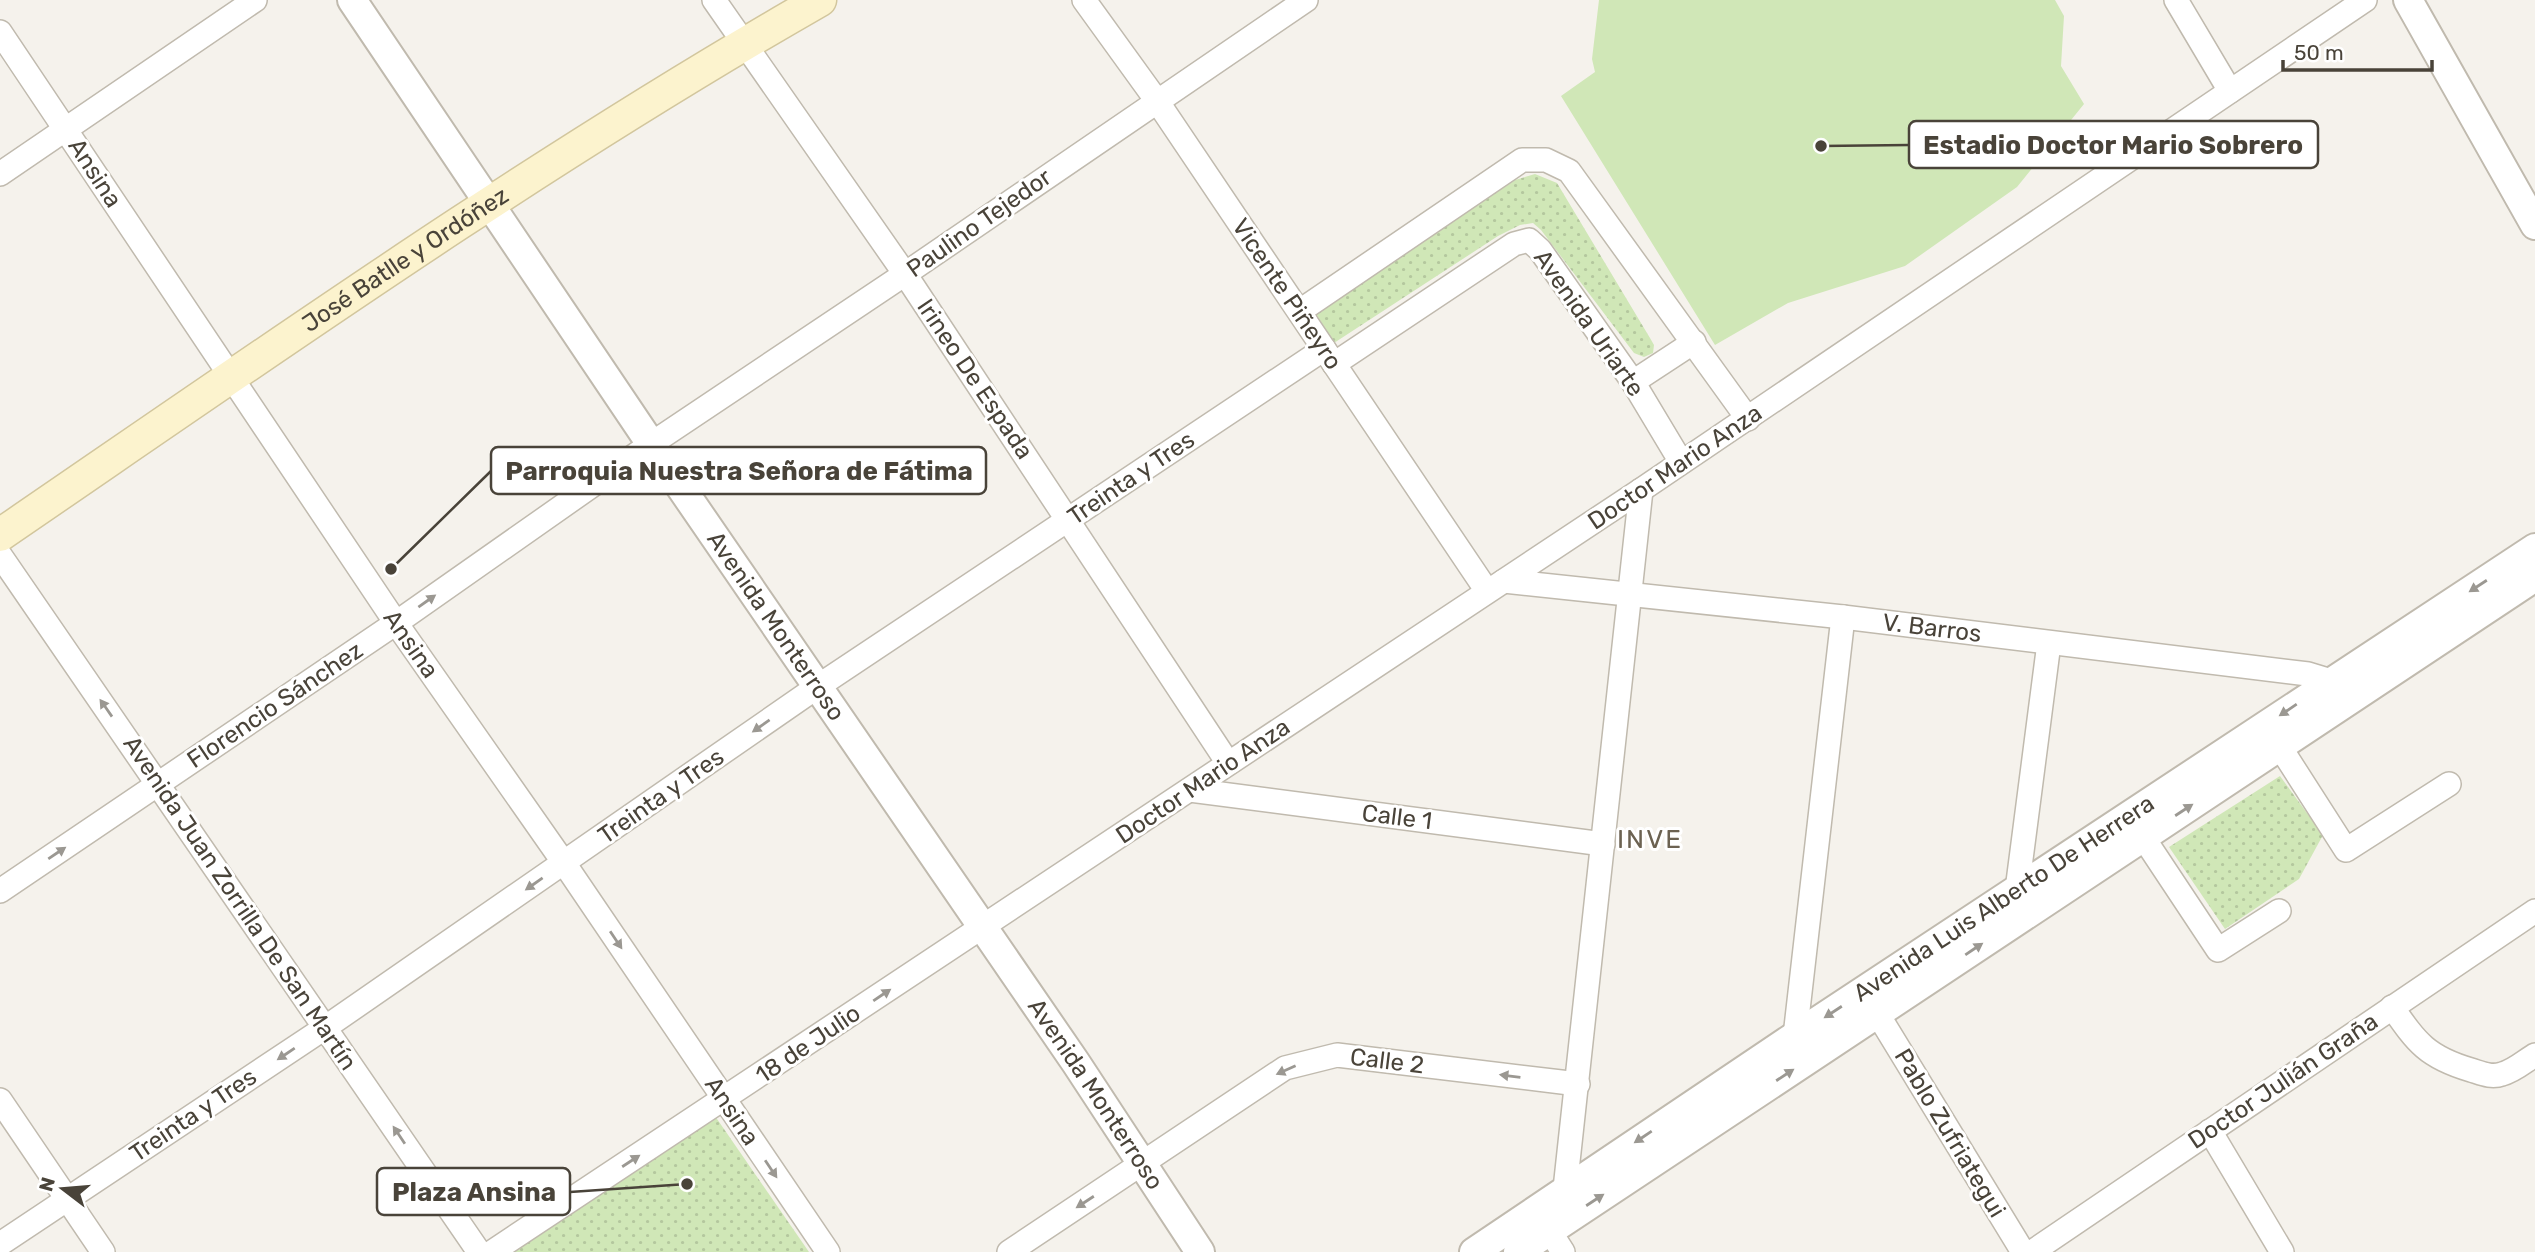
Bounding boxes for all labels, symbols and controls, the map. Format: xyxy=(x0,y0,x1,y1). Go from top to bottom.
scale bar xyxy=(2283,28,2432,72)
text: 50 m xyxy=(2294,40,2344,65)
callout: Estadio Doctor Mario Sobrero xyxy=(1909,121,2318,168)
text: Estadio Doctor Mario Sobrero xyxy=(1923,130,2303,161)
street label: Ansina xyxy=(62,133,128,213)
street label: Paulino Tejedor xyxy=(901,163,1057,283)
street label: José Batlle y Ordóñez xyxy=(297,181,513,338)
street label: Vicente Piñeyro xyxy=(1226,213,1348,375)
street label: Avenida Uriarte xyxy=(1528,244,1650,402)
street label: Irineo De Espada xyxy=(911,294,1039,464)
street label: Doctor Mario Anza xyxy=(1583,398,1767,536)
street label: Treinta y Tres xyxy=(1062,425,1200,531)
callout: Parroquia Nuestra Señora de Fátima xyxy=(491,447,986,494)
text: Parroquia Nuestra Señora de Fátima xyxy=(505,456,973,487)
street label: Avenida Monterroso xyxy=(701,526,851,726)
one-way arrow xyxy=(2468,579,2488,592)
one-way arrow xyxy=(418,594,436,608)
street label: Ansina xyxy=(378,605,444,683)
street label: V. Barros xyxy=(1881,608,1983,648)
street label: Florencio Sánchez xyxy=(182,636,368,774)
one-way arrow xyxy=(99,699,113,717)
one-way arrow xyxy=(2279,703,2297,717)
street label: Doctor Mario Anza xyxy=(1111,712,1295,850)
one-way arrow xyxy=(752,719,770,733)
street label: Avenida Juan Zorrilla De San Martín xyxy=(117,731,363,1075)
street label: Treinta y Tres xyxy=(593,742,729,850)
street label: Avenida Luis Alberto De Herrera xyxy=(1848,789,2159,1008)
street label: Calle 1 xyxy=(1360,799,1434,835)
one-way arrow xyxy=(2175,804,2194,817)
district label: INVE xyxy=(1617,824,1683,855)
one-way arrow xyxy=(48,846,66,860)
one-way arrow xyxy=(525,877,543,891)
one-way arrow xyxy=(609,931,623,949)
one-way arrow xyxy=(1964,942,1984,955)
one-way arrow xyxy=(873,988,891,1002)
street label: Avenida Monterroso xyxy=(1022,993,1169,1195)
street label: 18 de Julio xyxy=(750,999,866,1089)
one-way arrow xyxy=(1823,1005,1842,1018)
street label: Doctor Julián Graña xyxy=(2183,1007,2383,1155)
street label: Calle 2 xyxy=(1348,1043,1426,1079)
street label: Pablo Zufriategui xyxy=(1889,1044,2011,1222)
one-way arrow xyxy=(277,1047,295,1061)
street label: Treinta y Tres xyxy=(124,1062,262,1168)
one-way arrow xyxy=(1276,1064,1296,1076)
one-way arrow xyxy=(1775,1068,1794,1081)
street label: Ansina xyxy=(699,1071,765,1151)
one-way arrow xyxy=(1499,1071,1521,1082)
one-way arrow xyxy=(392,1126,406,1144)
one-way arrow xyxy=(1633,1131,1653,1144)
north arrow xyxy=(28,1154,98,1224)
one-way arrow xyxy=(622,1154,640,1168)
one-way arrow xyxy=(764,1160,778,1178)
callout: Plaza Ansina xyxy=(377,1168,570,1215)
text: N xyxy=(34,1175,60,1194)
text: Plaza Ansina xyxy=(392,1177,556,1208)
one-way arrow xyxy=(1585,1194,1604,1207)
one-way arrow xyxy=(1076,1195,1094,1209)

